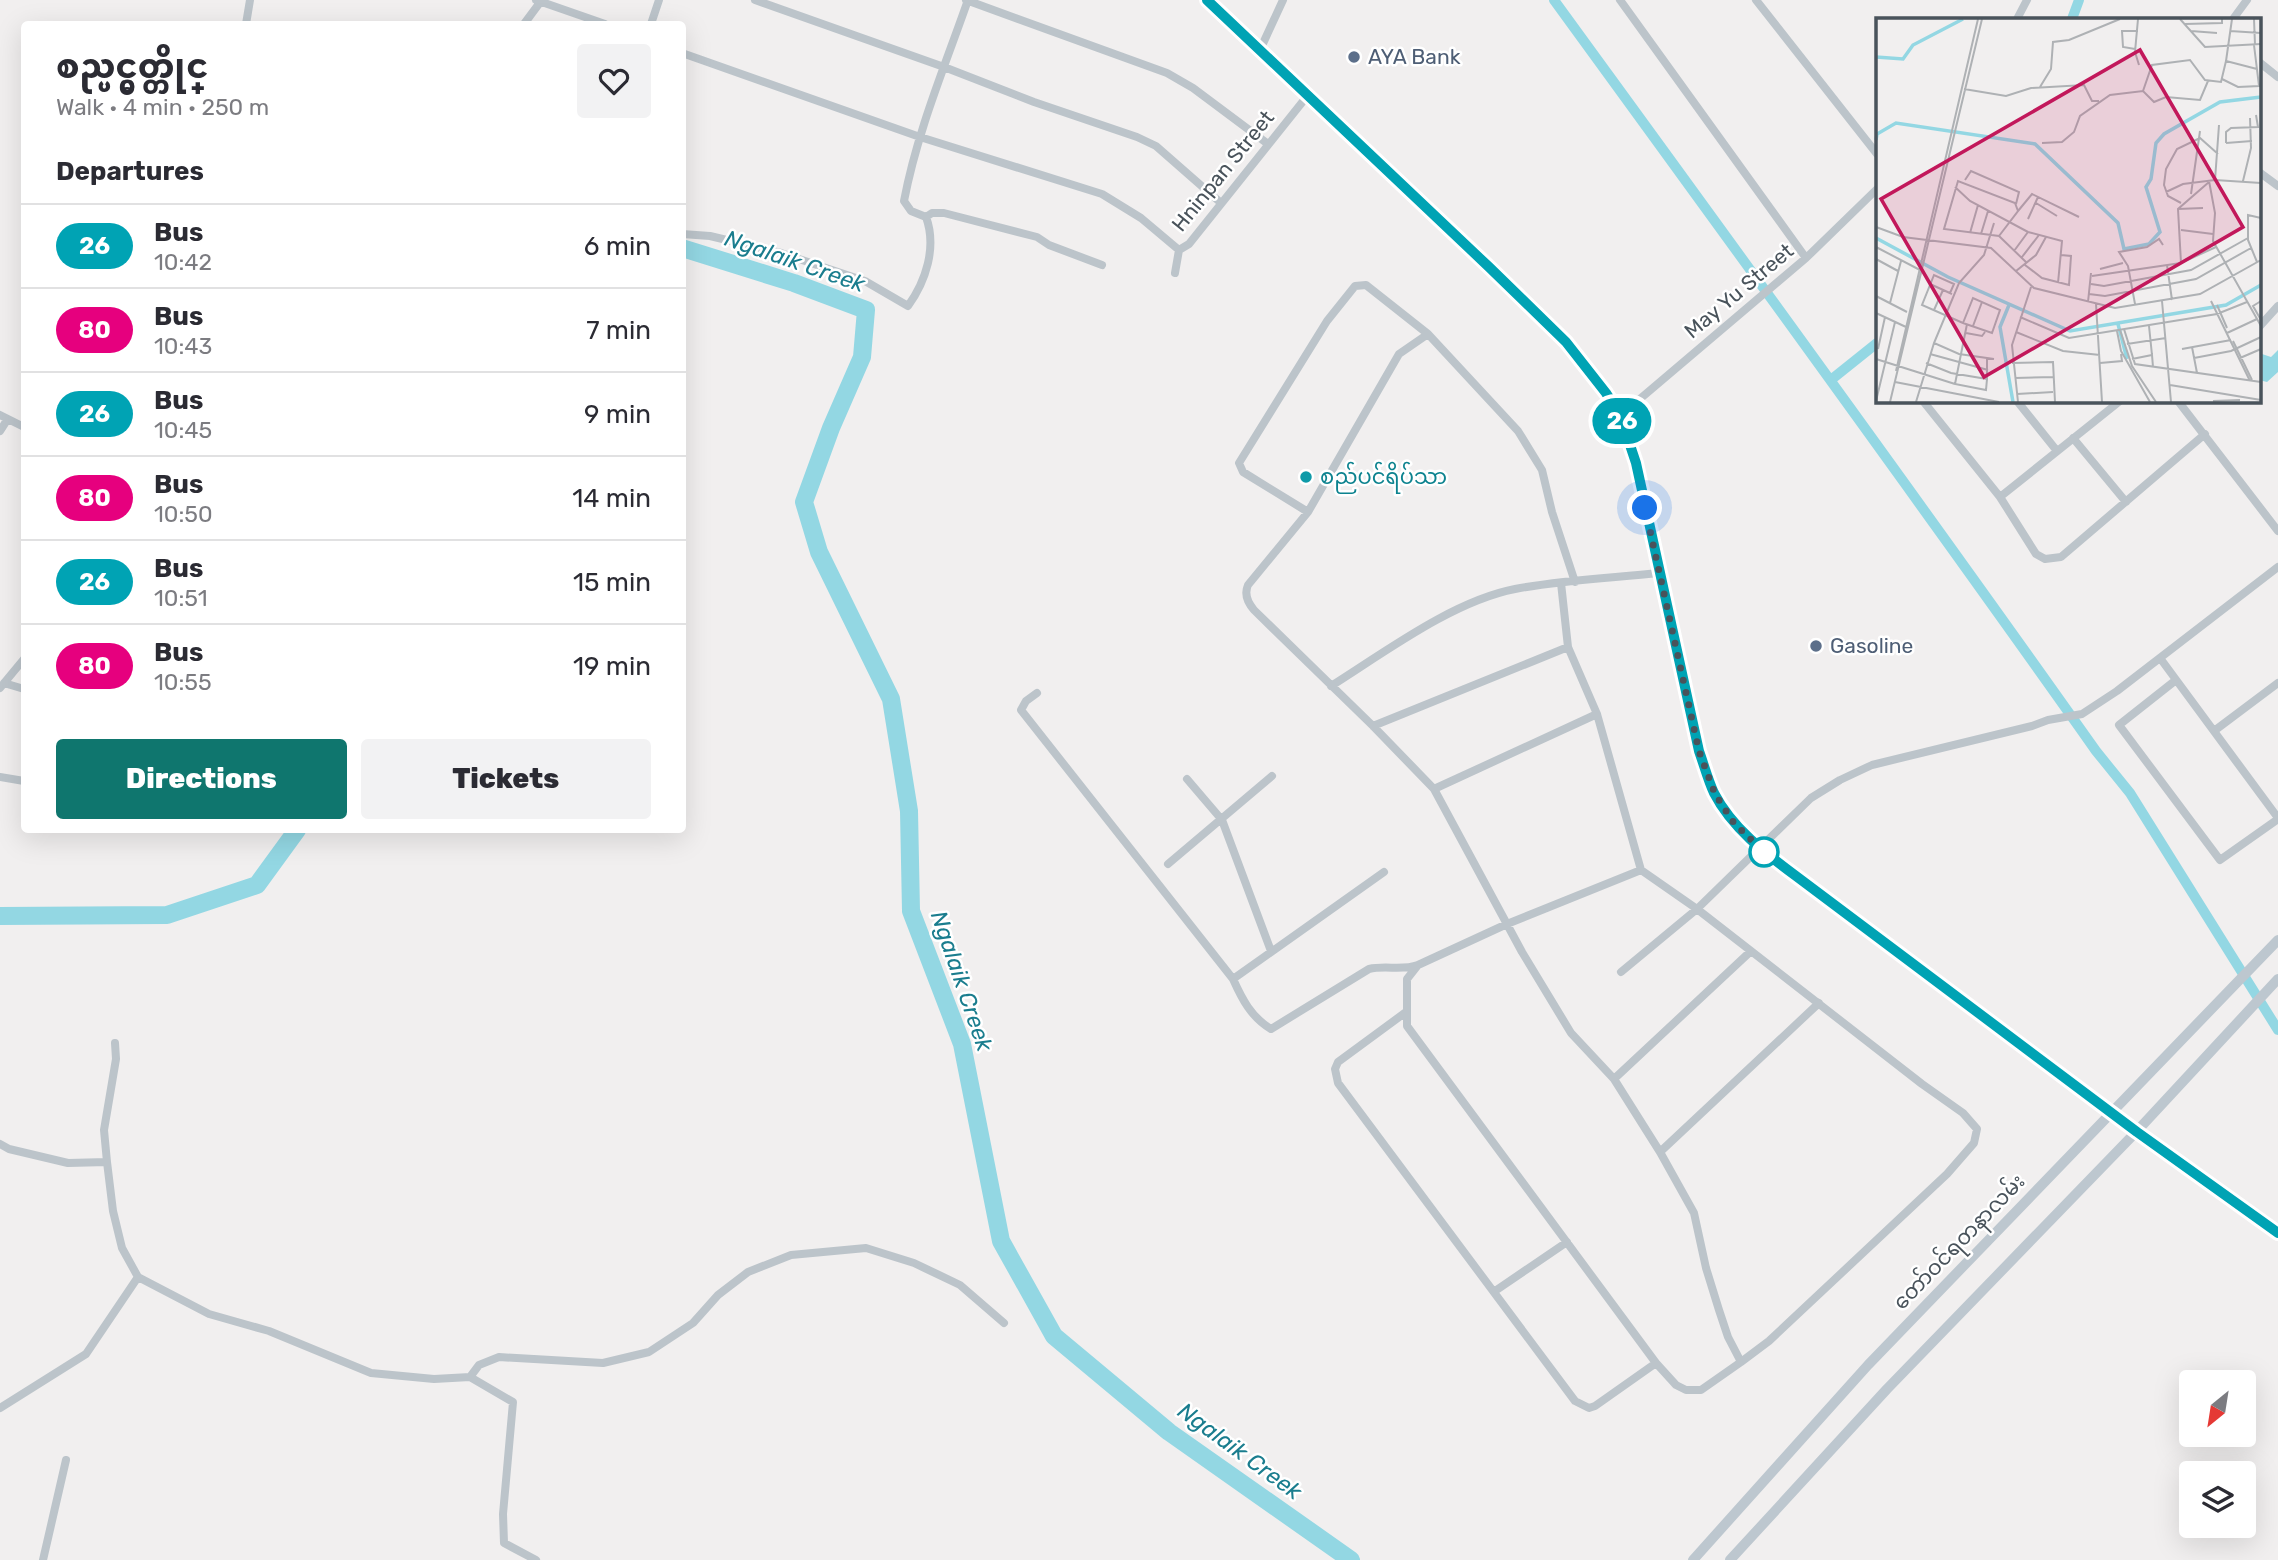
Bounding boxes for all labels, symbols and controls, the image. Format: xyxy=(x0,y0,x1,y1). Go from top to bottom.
inset map xyxy=(1876,18,2260,402)
button: heart xyxy=(577,44,651,118)
place label: AYA Bank xyxy=(1368,44,1461,69)
text: စည္ပင္မွတ္တိုင္ xyxy=(56,47,209,86)
marker: AYA Bank xyxy=(1346,49,1362,65)
text: Walk · 4 min · 250 m xyxy=(56,93,269,121)
street label: Hninpan Street xyxy=(1166,105,1279,236)
text: Departures xyxy=(56,156,204,187)
text: Bus xyxy=(154,217,203,248)
water label: Ngalaik Creek xyxy=(721,224,870,298)
text: 6 min xyxy=(584,231,651,262)
text: 26 xyxy=(79,232,110,260)
street label: May Yu Street xyxy=(1679,238,1798,343)
text: 10:42 xyxy=(154,248,212,276)
text: Bus xyxy=(154,301,203,332)
text: 7 min xyxy=(586,315,651,346)
text: 80 xyxy=(78,316,111,344)
text: 10:43 xyxy=(154,332,212,360)
text: Bus xyxy=(154,385,203,416)
line badge: 26 xyxy=(1590,398,1654,444)
text: 9 min xyxy=(584,399,651,430)
text: 26 xyxy=(79,400,110,428)
text: 26 xyxy=(1606,407,1638,435)
text: 10:45 xyxy=(154,416,212,444)
place label: စည်ပင်ရိပ်သာ xyxy=(1320,461,1447,494)
text: Bus xyxy=(154,469,203,500)
marker: စည်ပင်ရိပ်သာ xyxy=(1298,469,1314,485)
text: 14 min xyxy=(572,483,651,514)
text: 80 xyxy=(78,484,111,512)
your location xyxy=(1627,490,1662,525)
text: 10:50 xyxy=(154,500,213,528)
text: Bus xyxy=(154,553,203,584)
text: 15 min xyxy=(573,567,651,598)
text: 26 xyxy=(79,568,110,596)
text: 10:51 xyxy=(154,584,208,612)
place label: Gasoline xyxy=(1830,633,1913,658)
text: Bus xyxy=(154,637,203,668)
marker: Gasoline xyxy=(1808,638,1824,654)
text: 19 min xyxy=(573,651,651,682)
text: 80 xyxy=(78,652,111,680)
text: 10:55 xyxy=(154,668,212,696)
button: Directions xyxy=(56,739,347,819)
button: Tickets xyxy=(361,739,651,819)
unlabelled marker xyxy=(1749,837,1779,867)
water label: Ngalaik Creek xyxy=(925,907,999,1056)
street label: တော်ဝင်ရတနာလမ်း xyxy=(1885,1167,2033,1318)
north arrow xyxy=(2179,1370,2256,1447)
map controls xyxy=(2179,1370,2256,1538)
water label: Ngalaik Creek xyxy=(1172,1397,1309,1506)
button: layers xyxy=(2179,1461,2256,1538)

